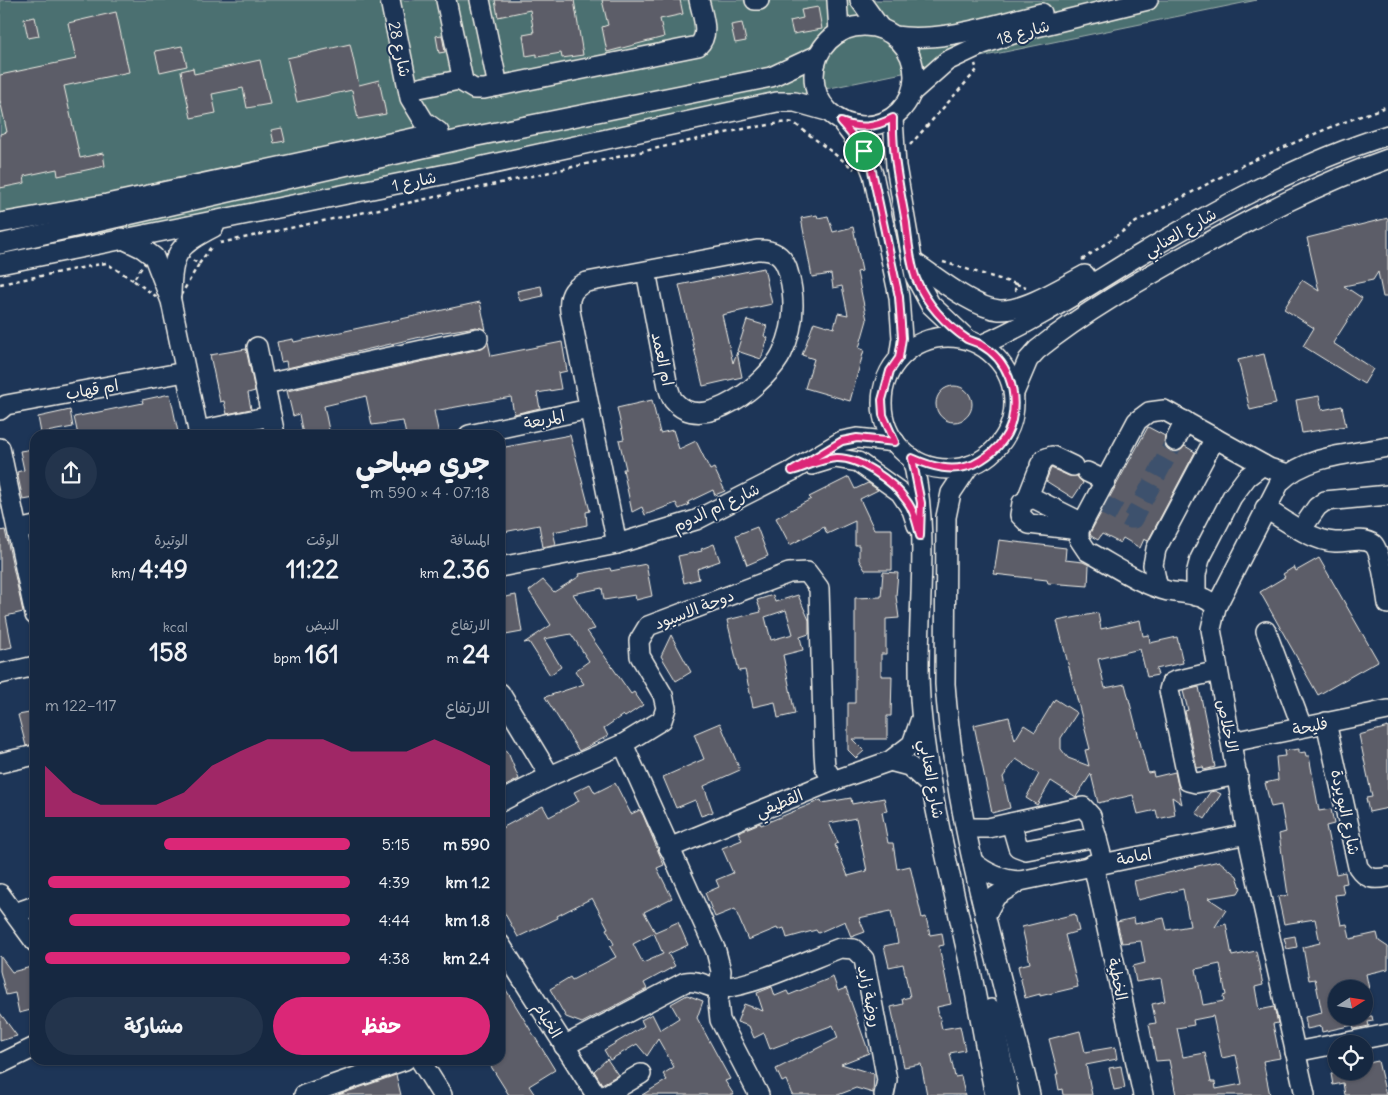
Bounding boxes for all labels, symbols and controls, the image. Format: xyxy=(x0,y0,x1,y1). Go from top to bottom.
street label: شارع 18 xyxy=(994,15,1052,51)
street label: شارع 28 xyxy=(382,19,416,79)
pin xyxy=(843,130,885,172)
icon: arrive xyxy=(850,137,878,165)
street label: شارع 1 xyxy=(390,167,438,197)
street label: شارع العنابي xyxy=(1140,203,1222,265)
street label: ام العمد xyxy=(645,330,678,388)
street label: ام قهاب xyxy=(64,374,121,406)
street label: المربعة xyxy=(522,405,566,433)
text: جري صباحي xyxy=(355,445,490,481)
button: share xyxy=(45,447,97,499)
street label: شارع ام الدوم xyxy=(669,478,764,538)
text: 07:18 · 4 × 590 m xyxy=(370,482,490,502)
text: الوتيرة xyxy=(154,531,188,549)
text: الوقت xyxy=(306,531,339,549)
text: المسافة xyxy=(450,531,490,549)
text: 4:49 xyxy=(139,553,188,585)
text: 11:22 xyxy=(286,553,339,585)
text: 2.36 xyxy=(442,553,490,585)
text: /km xyxy=(111,564,139,582)
text: km xyxy=(420,564,442,582)
street label: دوحة الاسيود xyxy=(651,585,737,634)
text: النبض xyxy=(306,616,339,634)
text: الارتفاع xyxy=(451,616,490,634)
text: kcal xyxy=(163,618,188,636)
text: 158 xyxy=(149,636,188,668)
text: 161 xyxy=(305,638,339,670)
text: 24 xyxy=(462,638,490,670)
text: bpm xyxy=(273,649,305,667)
text: m xyxy=(447,649,462,667)
text: 117–122 m xyxy=(45,695,116,715)
text: الارتفاع xyxy=(445,697,490,717)
street label: الاخلاص xyxy=(1213,698,1243,754)
street label: فليحة xyxy=(1291,713,1329,739)
street label: شارع العنابي xyxy=(910,738,949,821)
street label: شارع البويردة xyxy=(1325,767,1365,857)
street label: القطيفي xyxy=(752,785,807,826)
text: 5:15 xyxy=(382,834,410,854)
text: 590 m xyxy=(443,834,490,854)
street label: امامة xyxy=(1115,843,1153,869)
text: 4:39 xyxy=(379,872,410,892)
text: 1.2 km xyxy=(446,872,490,892)
text: 4:44 xyxy=(379,910,410,930)
text: 1.8 km xyxy=(445,910,490,930)
text: 4:38 xyxy=(379,948,410,968)
text: 2.4 km xyxy=(443,948,490,968)
street label: الخطية xyxy=(1104,956,1132,1002)
street label: روضة زايد xyxy=(854,963,886,1029)
north arrow xyxy=(1328,980,1372,1025)
map controls xyxy=(1328,980,1373,1080)
button: مشاركة xyxy=(45,997,263,1055)
button: حفظ xyxy=(273,997,490,1055)
street label: الخيام xyxy=(527,998,567,1043)
button: locate xyxy=(1328,1035,1373,1080)

